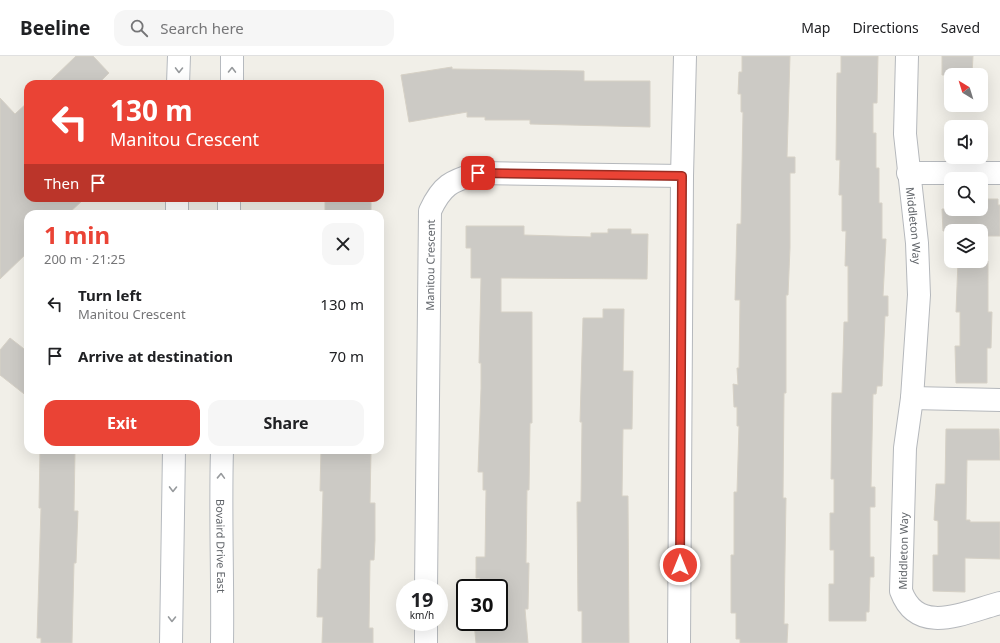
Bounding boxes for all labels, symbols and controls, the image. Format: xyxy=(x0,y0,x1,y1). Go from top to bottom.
search box xyxy=(114,10,394,46)
text: Beeline xyxy=(20,15,90,41)
icon: search xyxy=(128,17,150,39)
text: Search here xyxy=(160,18,244,38)
text: Map xyxy=(801,18,830,37)
text: Directions xyxy=(852,18,919,37)
text: Saved xyxy=(941,18,980,37)
one-way arrow xyxy=(174,67,183,73)
one-way arrow xyxy=(228,67,236,73)
north arrow xyxy=(944,68,988,112)
map controls xyxy=(944,68,988,268)
text: 130 m xyxy=(110,91,193,129)
icon: left xyxy=(44,96,96,148)
button: sound xyxy=(944,120,988,164)
text: Manitou Crescent xyxy=(110,127,259,151)
pin xyxy=(461,156,495,190)
icon: arrive xyxy=(467,162,489,184)
icon: arrive xyxy=(87,172,109,194)
button: search xyxy=(944,172,988,216)
text: Then xyxy=(44,173,79,193)
street label: Middleton Way xyxy=(903,186,925,265)
text: 1 min xyxy=(44,218,110,251)
street label: Manitou Crescent xyxy=(421,219,437,311)
button: close xyxy=(322,223,364,265)
button: layers xyxy=(944,224,988,268)
text: 200 m · 21:25 xyxy=(44,250,125,268)
text: Turn left xyxy=(78,285,142,305)
icon: left xyxy=(44,293,66,315)
text: 130 m xyxy=(320,294,364,314)
text: Manitou Crescent xyxy=(78,305,186,323)
icon: arrive xyxy=(44,345,66,367)
text: Arrive at destination xyxy=(78,346,233,366)
text: 70 m xyxy=(329,346,364,366)
button: Exit xyxy=(44,400,200,446)
button: Share xyxy=(208,400,364,446)
one-way arrow xyxy=(217,473,225,479)
one-way arrow xyxy=(169,486,177,492)
street label: Bovaird Drive East xyxy=(214,499,230,593)
street label: Middleton Way xyxy=(895,512,911,590)
position arrow xyxy=(659,544,701,586)
speed limit sign: 30 xyxy=(456,579,508,631)
text: 19 xyxy=(411,586,433,613)
text: km/h xyxy=(410,608,434,622)
one-way arrow xyxy=(168,616,176,622)

